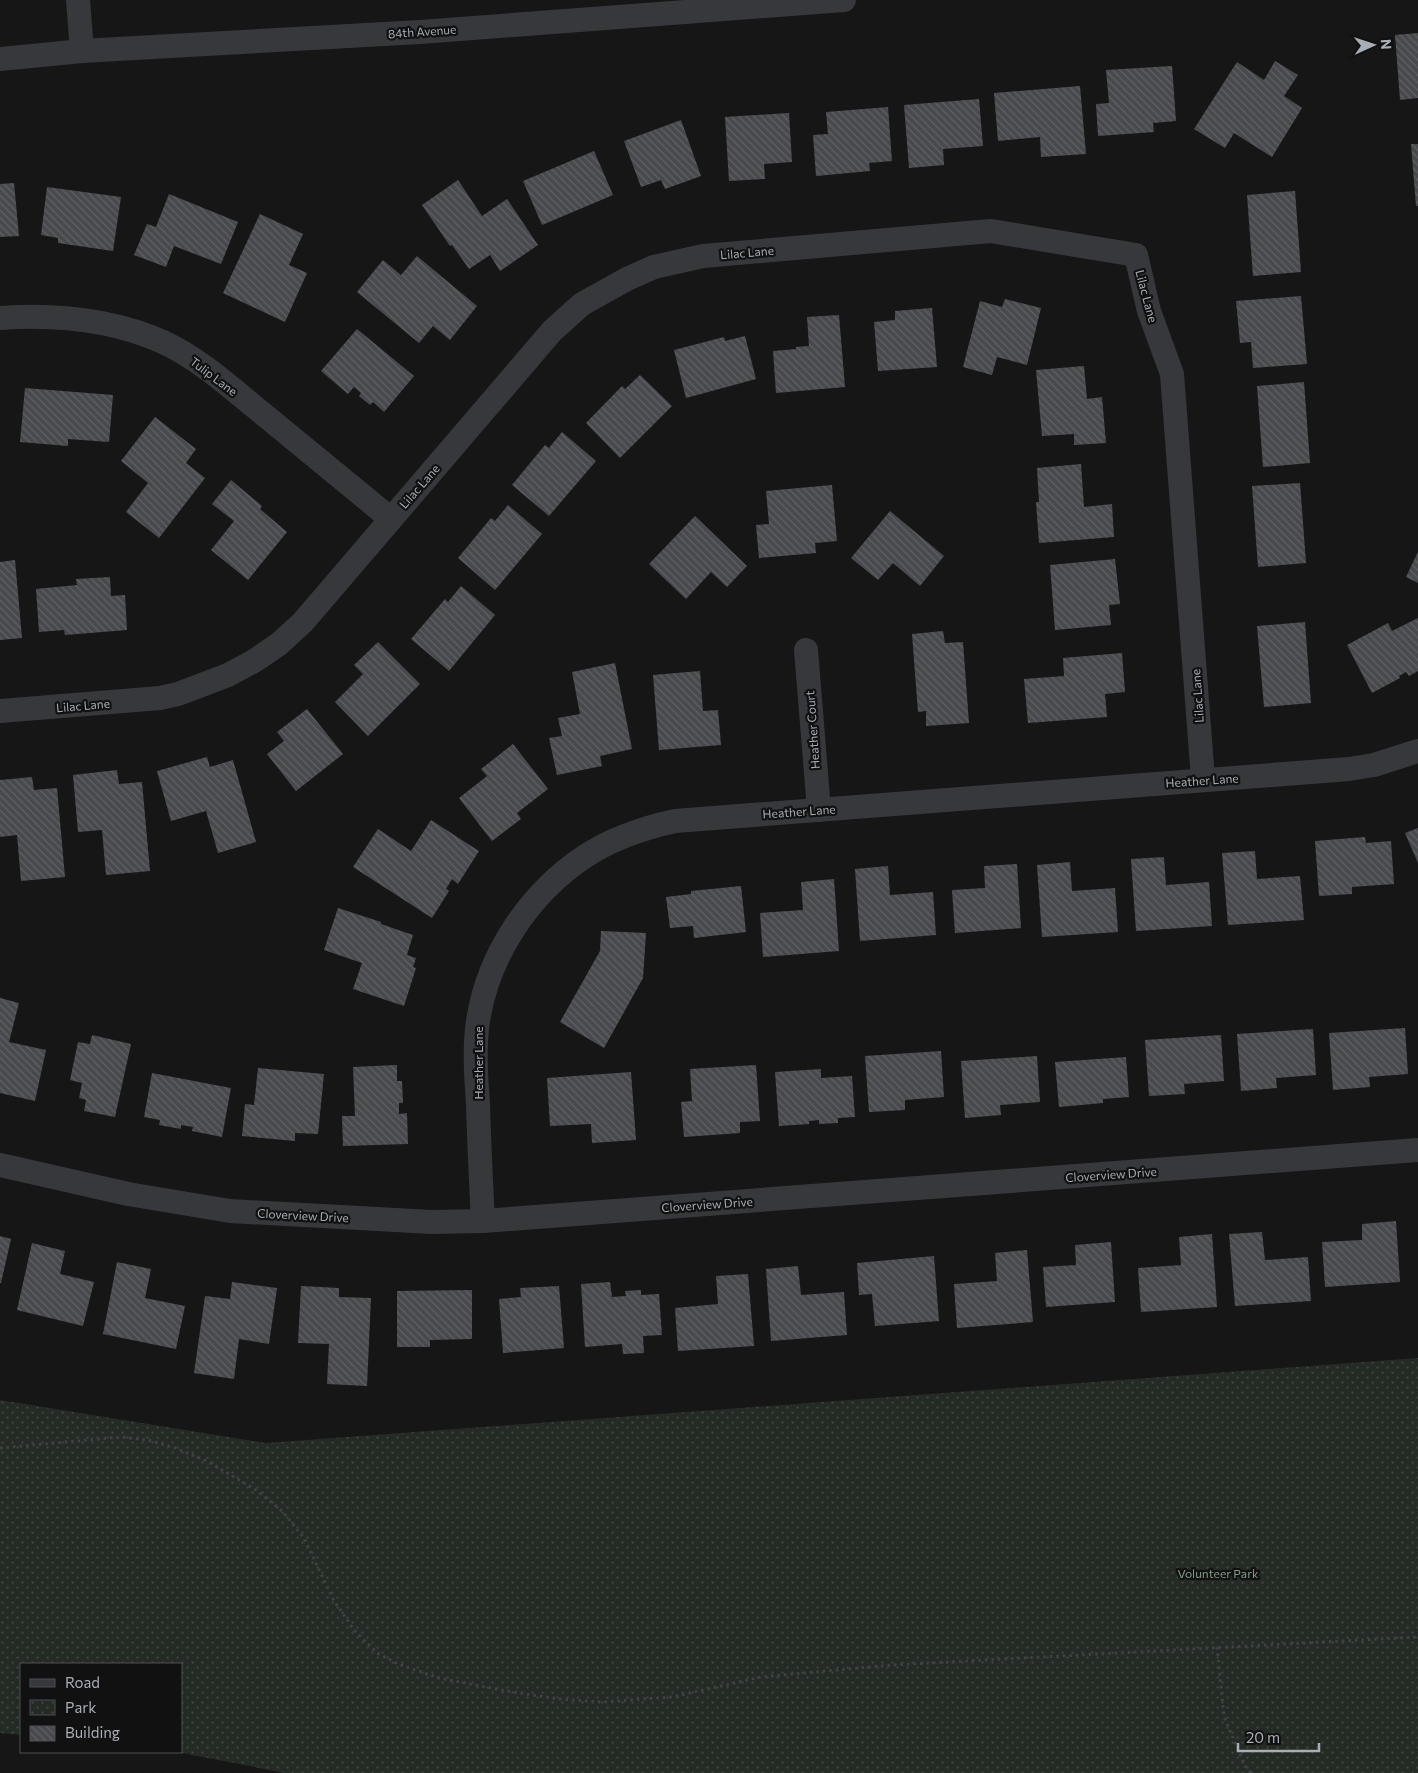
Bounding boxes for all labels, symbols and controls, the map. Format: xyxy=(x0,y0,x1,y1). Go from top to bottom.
north arrow xyxy=(1348,20,1398,70)
street label: 84th Avenue xyxy=(387,22,457,40)
text: N xyxy=(1378,39,1395,50)
street label: Lilac Lane xyxy=(720,243,774,261)
street label: Lilac Lane xyxy=(1133,268,1161,324)
street label: Tulip Lane xyxy=(188,354,240,398)
street label: Lilac Lane xyxy=(396,461,442,511)
street label: Lilac Lane xyxy=(1188,669,1206,723)
street label: Heather Court xyxy=(802,690,822,770)
street label: Lilac Lane xyxy=(56,696,110,714)
street label: Heather Lane xyxy=(1165,770,1239,790)
street label: Heather Lane xyxy=(762,801,836,821)
street label: Heather Lane xyxy=(471,1026,485,1100)
street label: Cloverview Drive xyxy=(1065,1164,1157,1184)
street label: Cloverview Drive xyxy=(661,1194,753,1214)
street label: Cloverview Drive xyxy=(257,1206,349,1224)
park label: Volunteer Park xyxy=(1178,1566,1259,1580)
legend xyxy=(20,1663,182,1753)
text: Road xyxy=(65,1673,100,1691)
text: Park xyxy=(65,1698,96,1716)
scale bar xyxy=(1238,1720,1319,1752)
text: Building xyxy=(65,1723,120,1741)
text: 20 m xyxy=(1246,1728,1280,1746)

